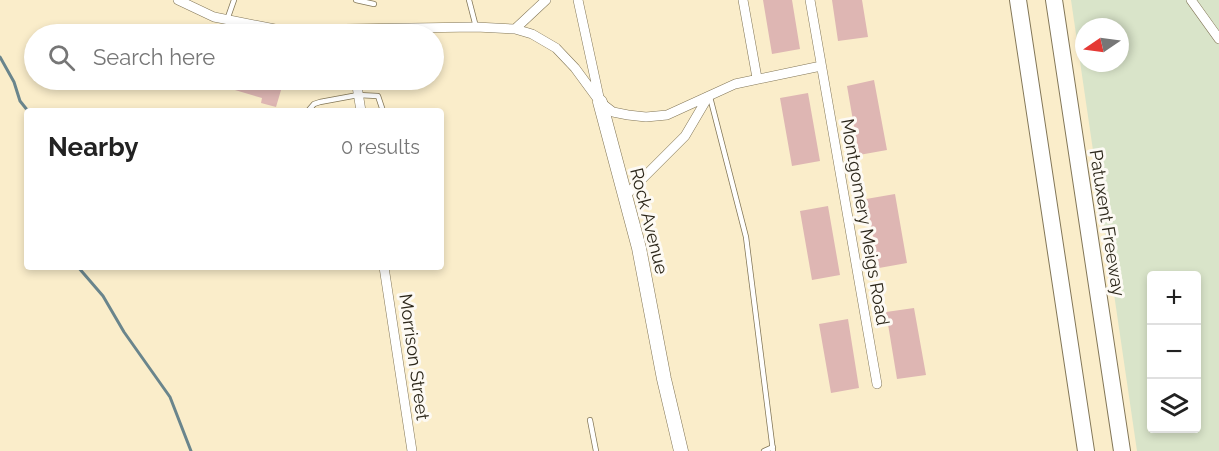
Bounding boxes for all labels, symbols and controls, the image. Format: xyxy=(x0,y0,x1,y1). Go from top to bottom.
north arrow xyxy=(1075,18,1129,72)
search box xyxy=(24,24,444,90)
icon: search xyxy=(45,41,78,74)
text: Search here xyxy=(93,44,215,70)
street label: Montgomery Meigs Road xyxy=(837,117,894,327)
text: Nearby xyxy=(48,132,138,162)
text: 0 results xyxy=(341,135,420,159)
street label: Patuxent Freeway xyxy=(1086,148,1130,298)
street label: Rock Avenue xyxy=(626,166,673,277)
map controls xyxy=(1147,271,1201,433)
button: + xyxy=(1147,271,1201,325)
street label: Morrison Street xyxy=(395,292,434,421)
button: − xyxy=(1147,325,1201,379)
button: layers xyxy=(1147,379,1201,433)

